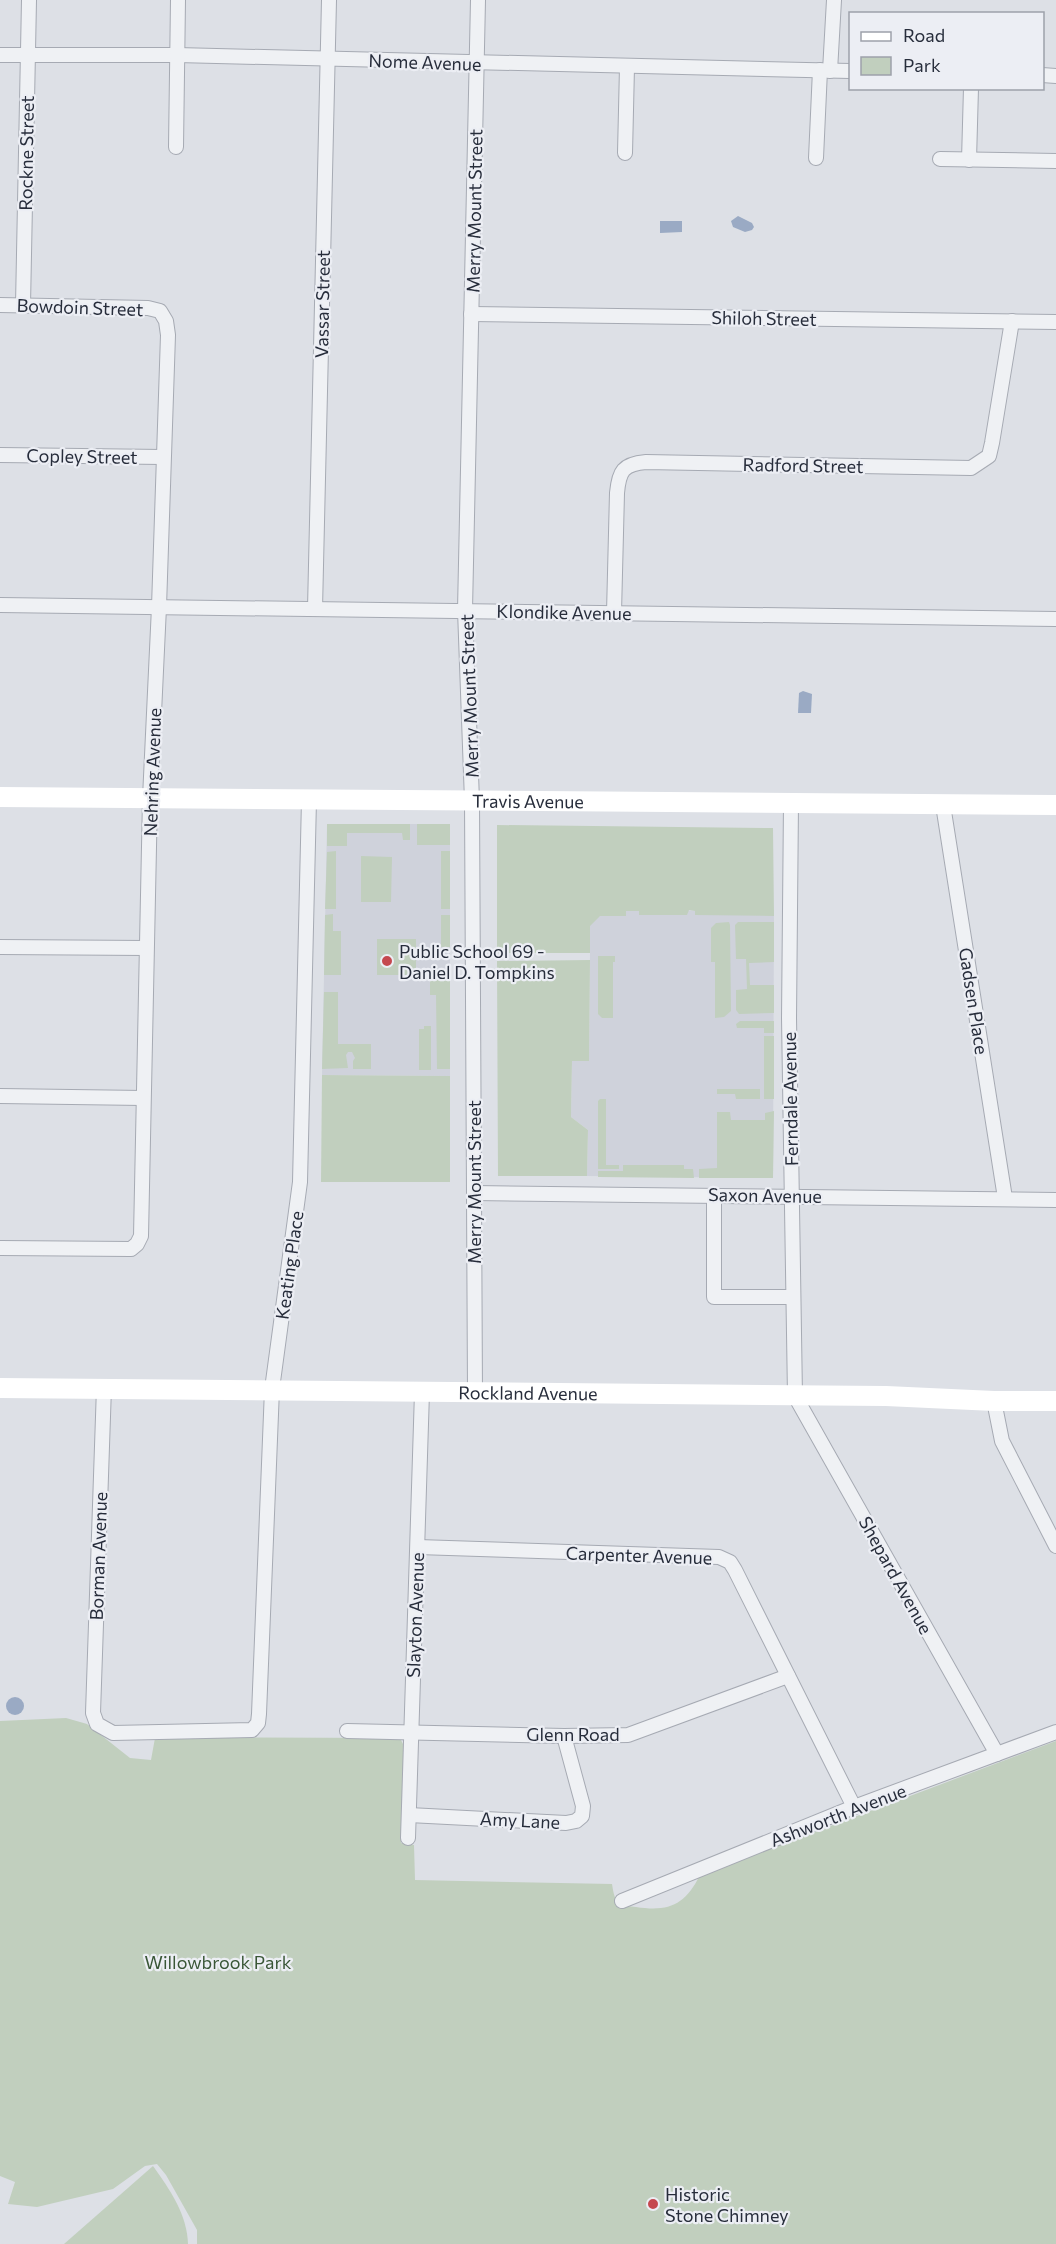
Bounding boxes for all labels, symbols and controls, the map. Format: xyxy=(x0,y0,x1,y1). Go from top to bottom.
legend xyxy=(849,12,1044,90)
text: Road xyxy=(903,24,945,46)
street label: Nome Avenue xyxy=(368,49,482,75)
text: Park xyxy=(903,54,941,76)
street label: Rockne Street xyxy=(14,95,38,211)
street label: Merry Mount Street xyxy=(462,129,486,293)
street label: Vassar Street xyxy=(310,250,334,358)
street label: Bowdoin Street xyxy=(16,294,144,320)
street label: Shiloh Street xyxy=(711,306,817,330)
street label: Copley Street xyxy=(26,444,138,468)
street label: Radford Street xyxy=(742,453,864,477)
street label: Klondike Avenue xyxy=(496,600,632,624)
street label: Merry Mount Street xyxy=(455,614,483,778)
street label: Nehring Avenue xyxy=(139,707,165,837)
street label: Travis Avenue xyxy=(472,790,584,812)
place label: Public School 69 - Daniel D. Tompkins xyxy=(399,940,555,983)
street label: Gadsen Place xyxy=(955,946,993,1056)
marker: Public School 69 - Daniel D. Tompkins xyxy=(380,954,394,968)
street label: Ferndale Avenue xyxy=(778,1032,802,1166)
street label: Merry Mount Street xyxy=(463,1100,485,1264)
street label: Saxon Avenue xyxy=(708,1183,822,1207)
street label: Keating Place xyxy=(270,1209,308,1321)
street label: Rockland Avenue xyxy=(458,1381,598,1404)
street label: Borman Avenue xyxy=(85,1491,111,1621)
street label: Shepard Avenue xyxy=(855,1512,937,1638)
street label: Carpenter Avenue xyxy=(565,1541,713,1569)
street label: Slayton Avenue xyxy=(402,1552,428,1678)
street label: Glenn Road xyxy=(526,1723,620,1745)
street label: Ashworth Avenue xyxy=(767,1779,909,1851)
street label: Amy Lane xyxy=(479,1807,561,1833)
park label: Willowbrook Park xyxy=(145,1951,292,1973)
place label: Historic Stone Chimney xyxy=(665,2183,789,2226)
marker: Historic Stone Chimney xyxy=(646,2197,660,2211)

